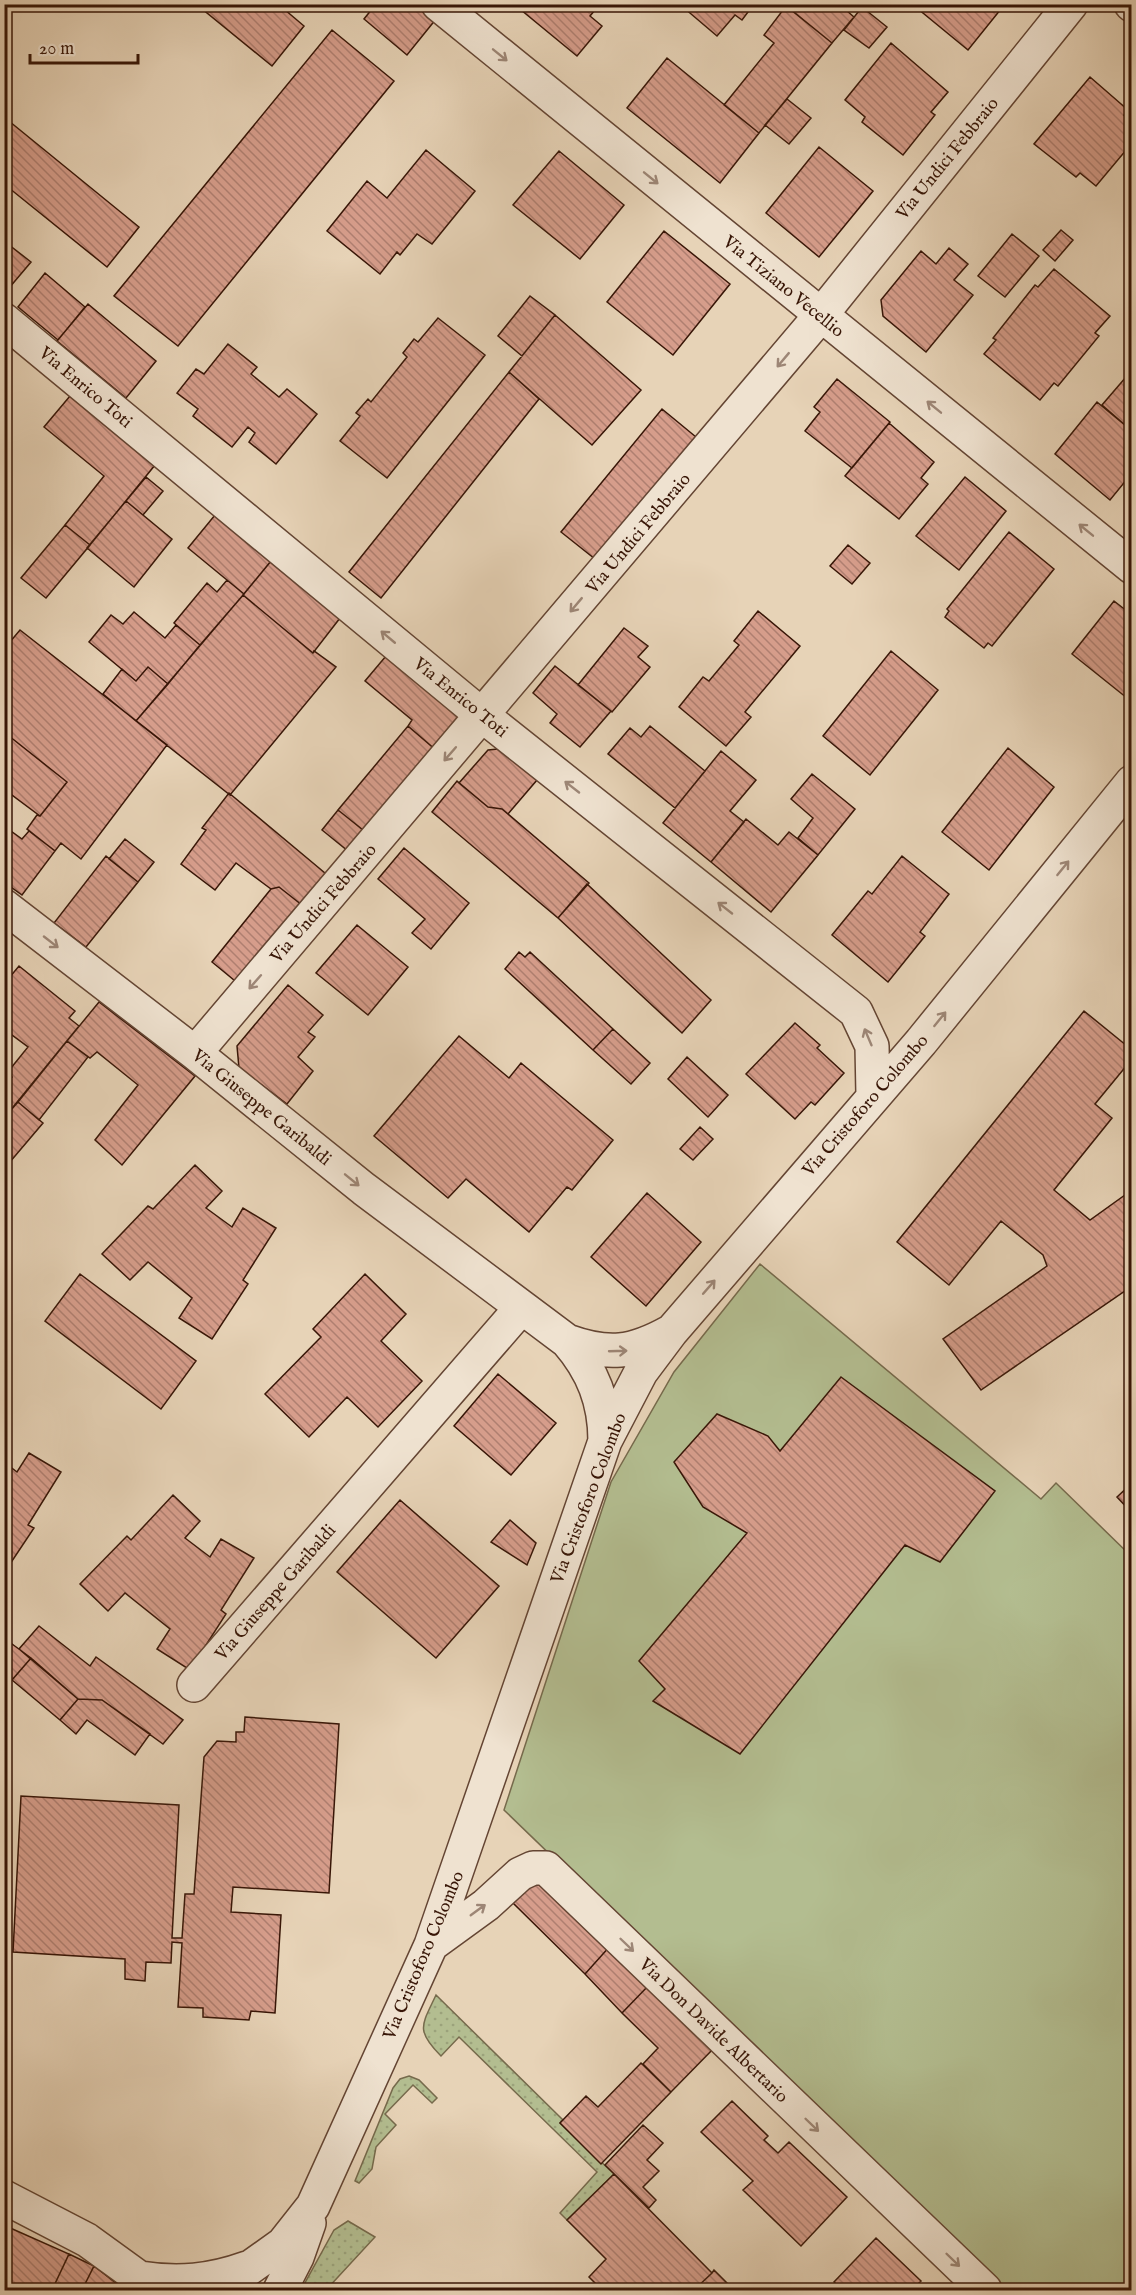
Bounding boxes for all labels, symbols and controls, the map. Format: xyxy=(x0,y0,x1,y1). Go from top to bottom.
scale bar xyxy=(30,27,138,65)
text: 20 m xyxy=(39,38,74,61)
one-way arrow xyxy=(492,48,507,62)
street label: Via Undici Febbraio xyxy=(891,93,1005,226)
one-way arrow xyxy=(643,171,658,185)
street label: Via Tiziano Vecellio xyxy=(717,230,849,343)
street label: Via Enrico Toti xyxy=(33,342,137,434)
one-way arrow xyxy=(776,352,790,367)
one-way arrow xyxy=(927,401,943,414)
street label: Via Undici Febbraio xyxy=(581,468,697,600)
one-way arrow xyxy=(1078,523,1094,536)
one-way arrow xyxy=(569,597,583,612)
one-way arrow xyxy=(380,631,396,644)
street label: Via Enrico Toti xyxy=(407,652,512,743)
one-way arrow xyxy=(443,746,457,761)
one-way arrow xyxy=(565,780,581,793)
street label: Via Undici Febbraio xyxy=(265,839,383,969)
one-way arrow xyxy=(1056,860,1069,876)
one-way arrow xyxy=(717,901,733,914)
one-way arrow xyxy=(43,935,59,948)
one-way arrow xyxy=(248,974,262,989)
one-way arrow xyxy=(933,1011,946,1027)
one-way arrow xyxy=(861,1029,873,1047)
street label: Via Cristoforo Colombo xyxy=(797,1030,934,1183)
street label: Via Giuseppe Garibaldi xyxy=(186,1044,336,1172)
one-way arrow xyxy=(344,1173,359,1187)
one-way arrow xyxy=(702,1279,715,1295)
one-way arrow xyxy=(607,1345,627,1356)
street label: Via Cristoforo Colombo xyxy=(546,1410,633,1588)
street label: Via Giuseppe Garibaldi xyxy=(210,1520,342,1667)
street label: Via Cristoforo Colombo xyxy=(378,1867,470,2044)
one-way arrow xyxy=(469,1904,485,1916)
one-way arrow xyxy=(620,1938,635,1952)
street label: Via Don Davide Albertario xyxy=(633,1953,793,2109)
one-way arrow xyxy=(805,2118,820,2132)
one-way arrow xyxy=(945,2253,960,2267)

